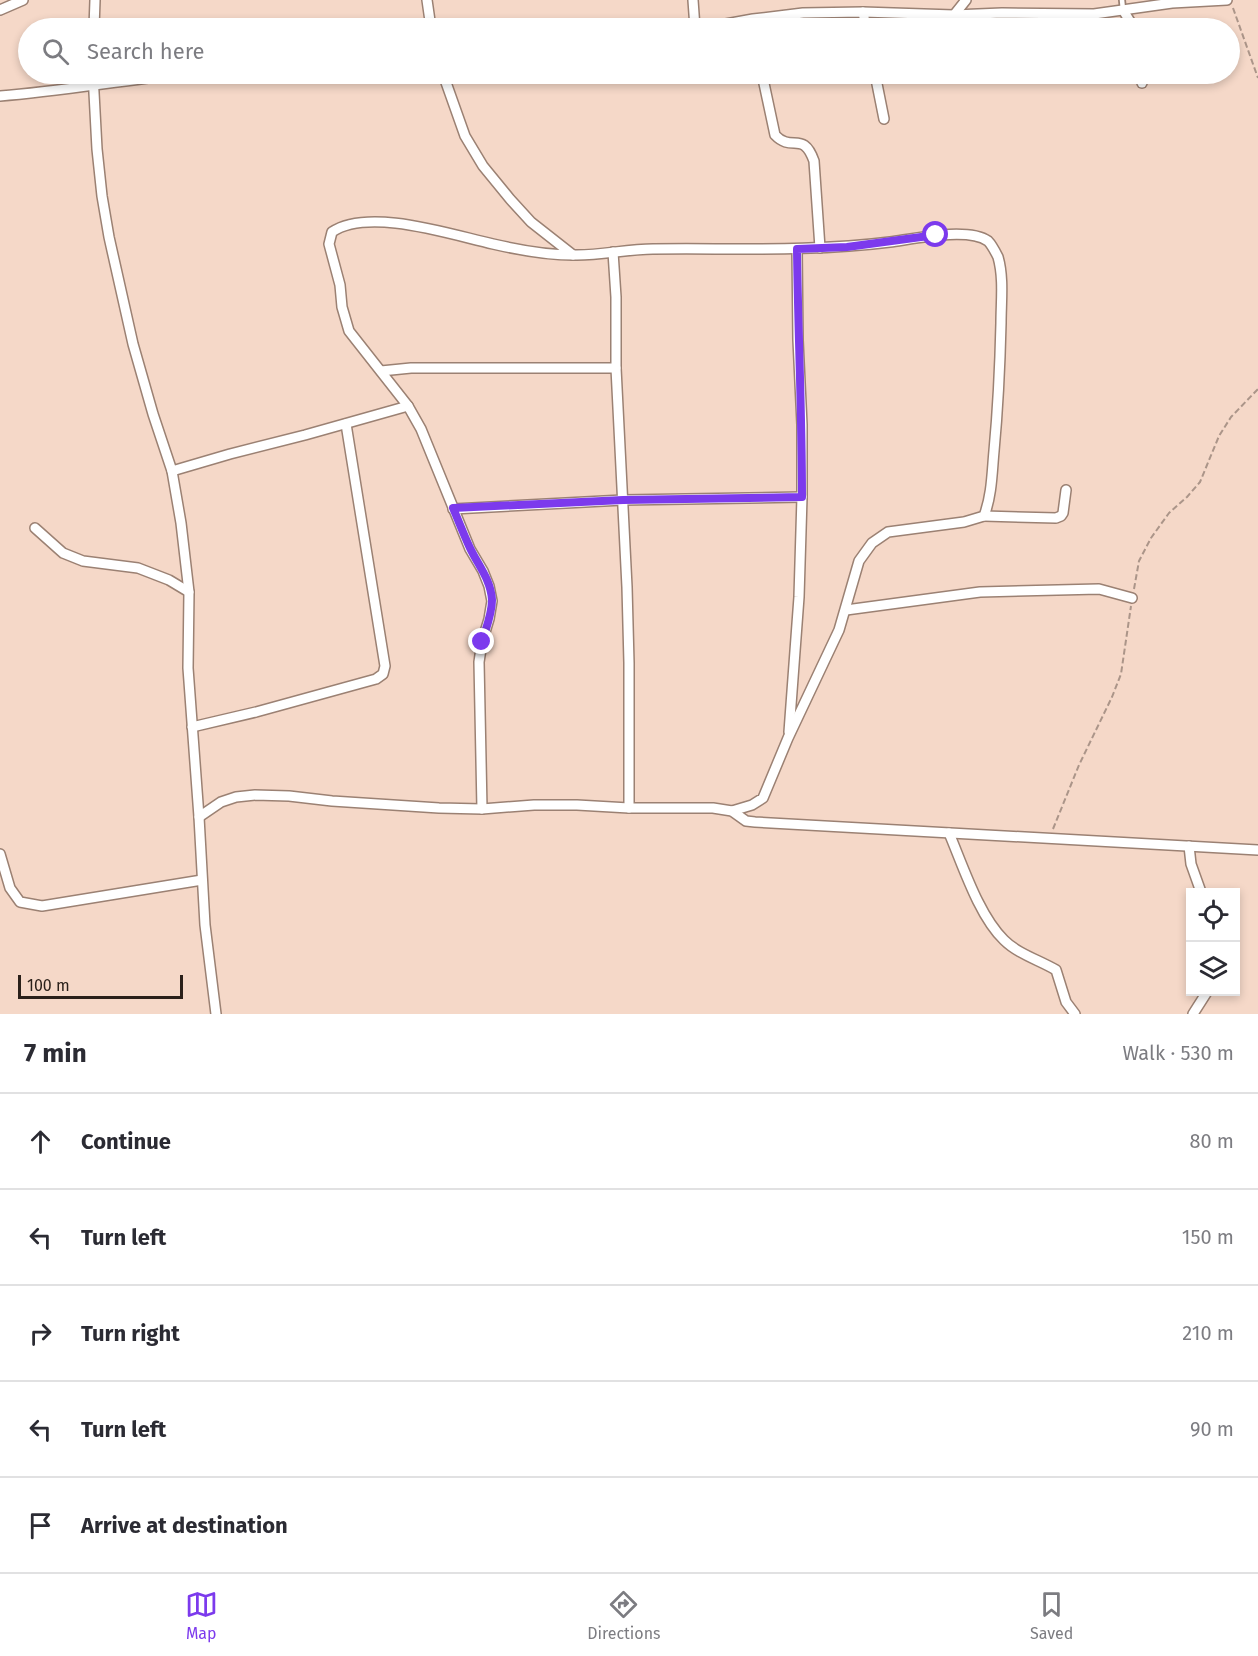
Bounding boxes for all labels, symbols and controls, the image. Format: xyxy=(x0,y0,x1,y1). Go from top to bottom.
search box xyxy=(18,18,1240,84)
icon: search xyxy=(39,35,72,68)
text: Search here xyxy=(87,38,205,65)
route start xyxy=(922,221,948,247)
route end xyxy=(468,628,494,654)
map controls xyxy=(1186,888,1240,996)
button: locate xyxy=(1186,888,1240,942)
button: layers xyxy=(1186,942,1240,996)
scale bar xyxy=(18,972,183,1000)
text: 100 m xyxy=(27,976,70,995)
text: 7 min xyxy=(24,1038,87,1069)
text: Walk · 530 m xyxy=(1122,1041,1234,1065)
icon: ahead xyxy=(24,1125,57,1158)
text: Continue xyxy=(81,1128,171,1155)
text: 80 m xyxy=(1189,1129,1234,1153)
icon: left xyxy=(24,1221,57,1254)
text: Turn left xyxy=(81,1224,166,1251)
text: 150 m xyxy=(1182,1225,1234,1249)
icon: right xyxy=(24,1317,57,1350)
text: Turn right xyxy=(81,1320,180,1347)
text: 210 m xyxy=(1182,1321,1234,1345)
icon: left xyxy=(24,1413,57,1446)
text: Turn left xyxy=(81,1416,166,1443)
text: 90 m xyxy=(1190,1417,1234,1441)
icon: arrive xyxy=(24,1509,57,1542)
text: Arrive at destination xyxy=(81,1512,288,1539)
tab: Map xyxy=(185,1588,218,1643)
tab: Directions xyxy=(587,1588,661,1643)
tab: Saved xyxy=(1030,1588,1073,1643)

